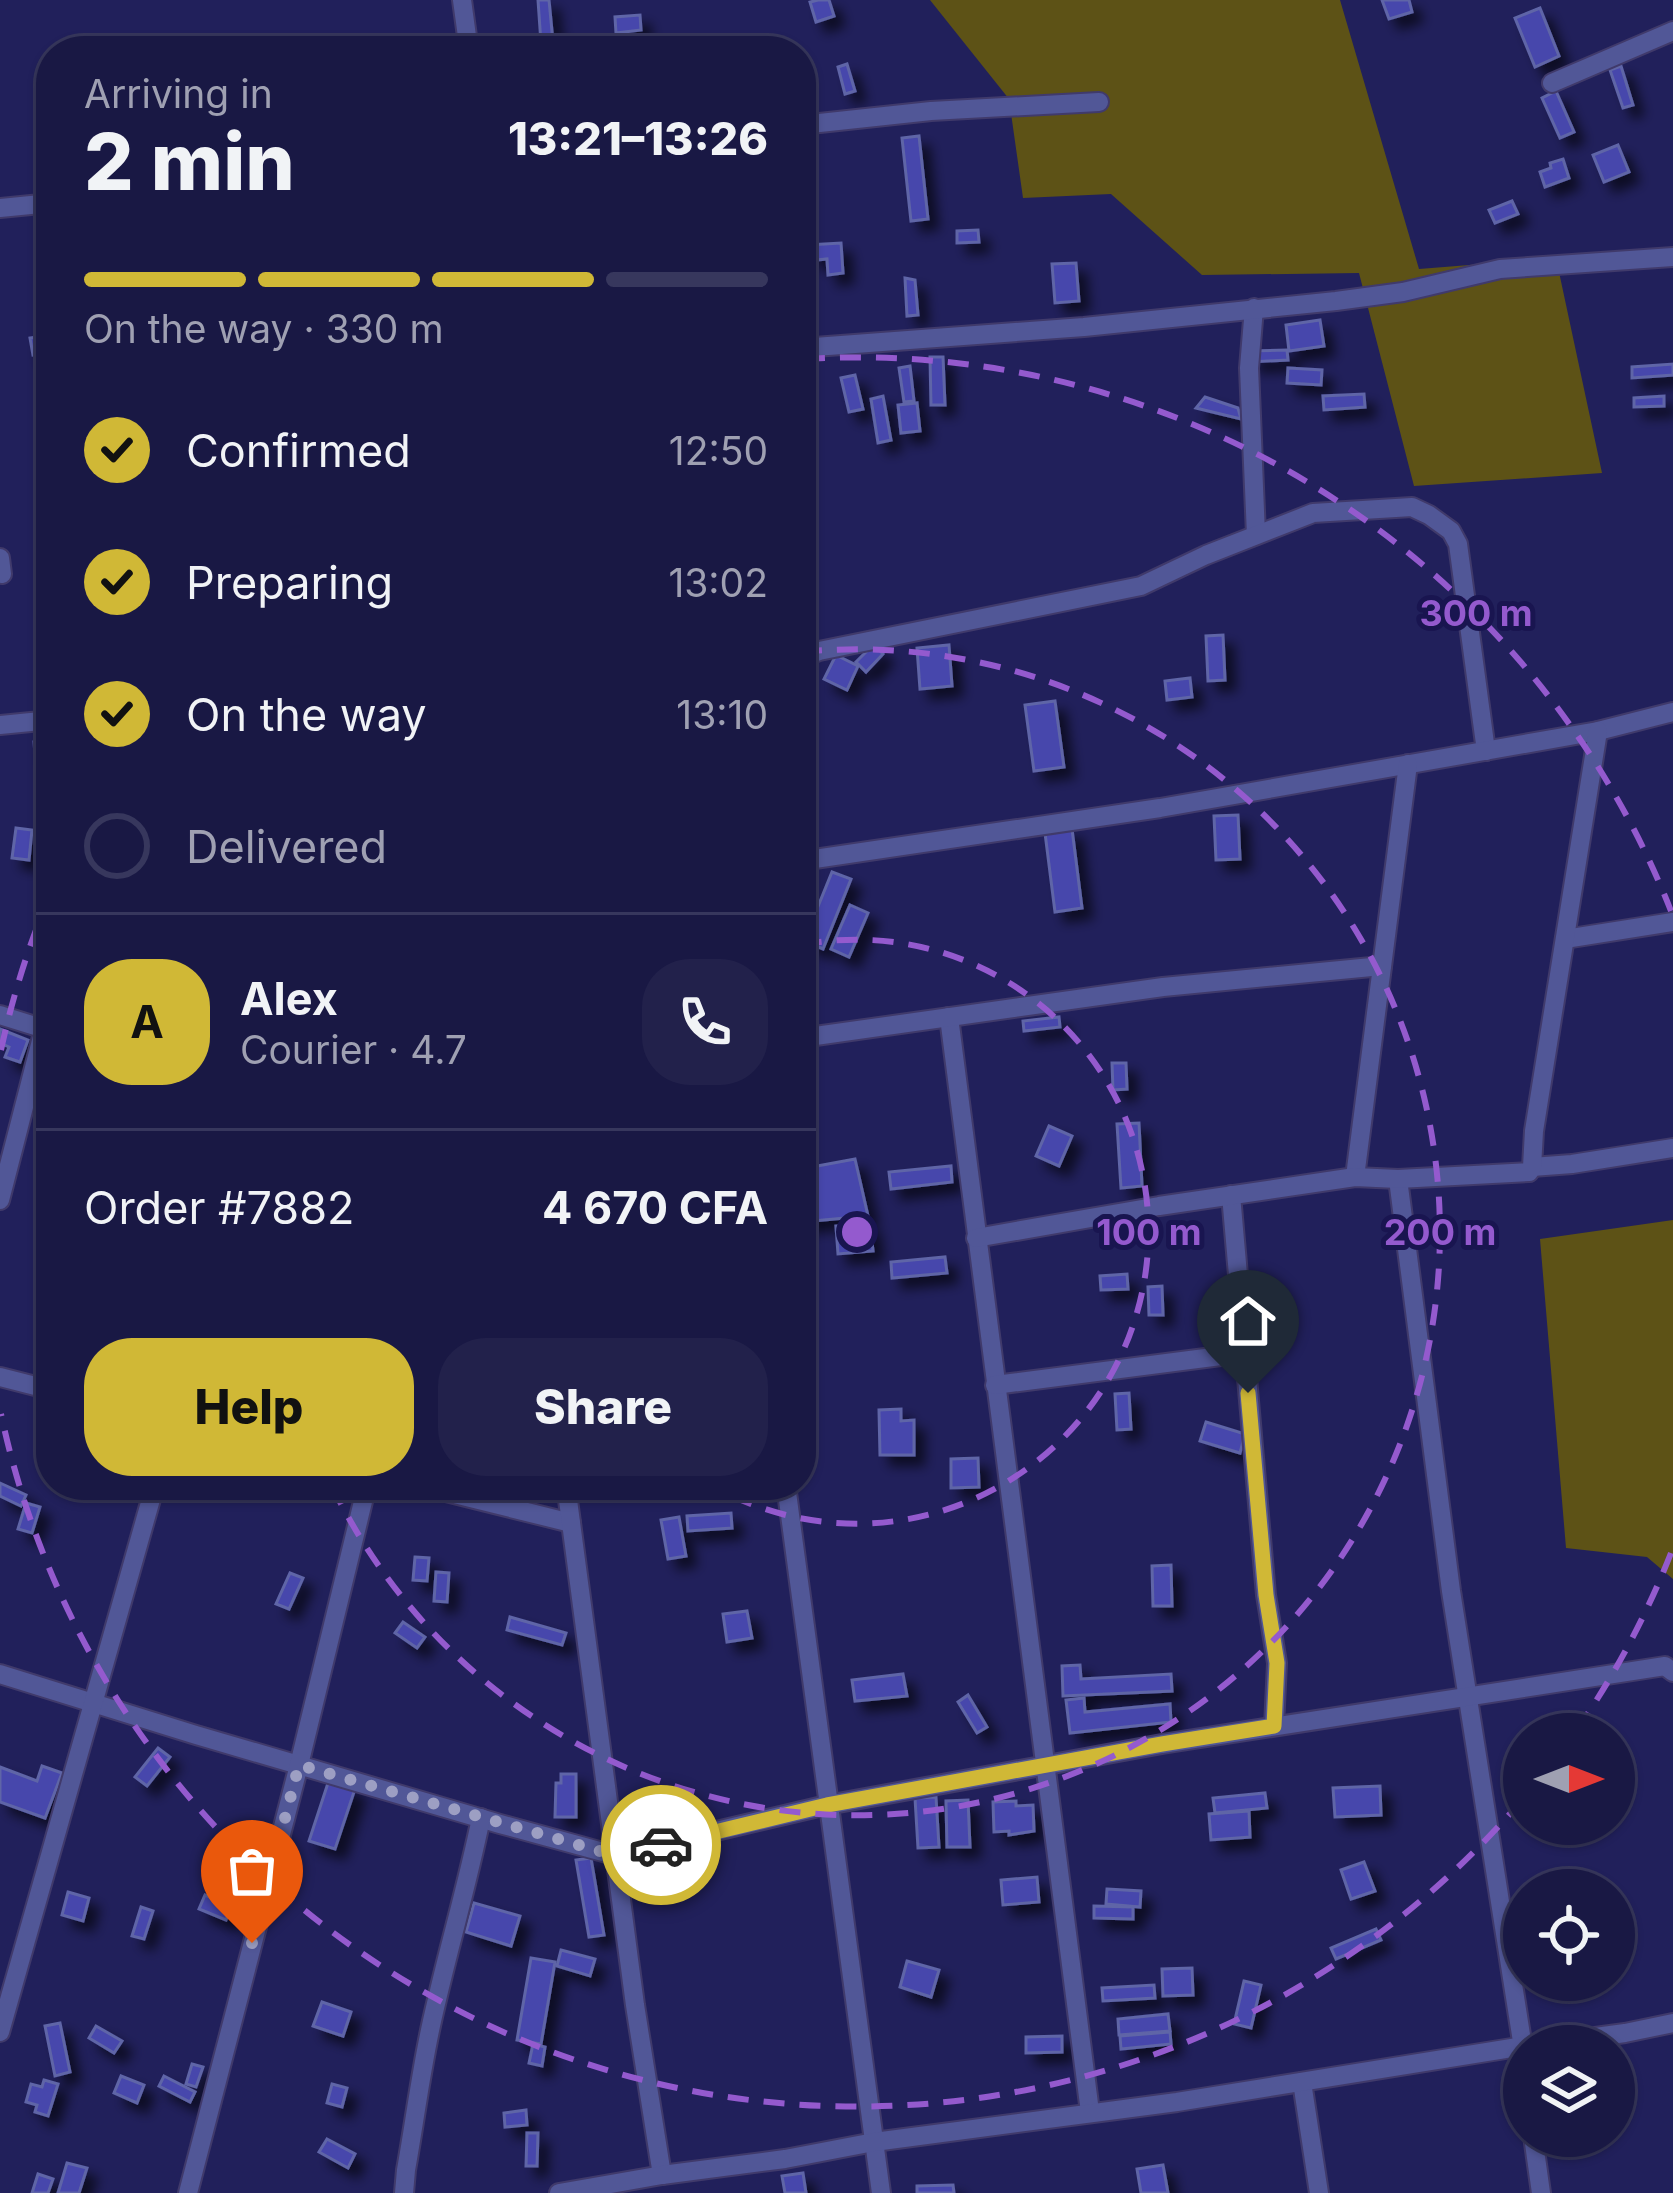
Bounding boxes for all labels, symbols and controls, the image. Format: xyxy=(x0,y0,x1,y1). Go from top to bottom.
text: Arriving in xyxy=(84,70,273,117)
text: 13:21–13:26 xyxy=(508,111,768,166)
text: 2 min xyxy=(84,114,295,209)
text: On the way · 330 m xyxy=(84,305,444,352)
icon: check xyxy=(84,417,150,483)
text: Confirmed xyxy=(186,423,411,478)
text: 12:50 xyxy=(669,427,768,474)
icon: check xyxy=(84,549,150,615)
text: Preparing xyxy=(186,555,393,610)
text: 13:02 xyxy=(668,559,768,606)
text: 300 m xyxy=(1419,591,1533,635)
icon: check xyxy=(84,681,150,747)
text: On the way xyxy=(186,687,427,742)
text: 13:10 xyxy=(676,691,768,738)
text: Delivered xyxy=(186,819,387,874)
button: phone xyxy=(642,959,768,1085)
text: Alex xyxy=(240,971,338,1026)
text: A xyxy=(130,994,164,1049)
text: Courier · 4.7 xyxy=(240,1026,467,1073)
text: Order #7882 xyxy=(84,1180,354,1235)
text: 4 670 CFA xyxy=(542,1180,768,1235)
text: 100 m xyxy=(1096,1210,1202,1254)
text: 200 m xyxy=(1384,1210,1496,1254)
centre of rings xyxy=(836,1211,878,1253)
pin xyxy=(1197,1270,1299,1393)
icon: home xyxy=(1215,1288,1281,1354)
button: Help xyxy=(84,1338,414,1476)
button: Share xyxy=(438,1338,768,1476)
north arrow xyxy=(1503,1713,1635,1845)
map controls xyxy=(1503,1713,1635,2157)
courier xyxy=(601,1785,721,1905)
icon: car xyxy=(628,1812,694,1878)
pin xyxy=(201,1820,303,1943)
icon: bag xyxy=(219,1838,285,1904)
button: locate xyxy=(1503,1869,1635,2001)
button: layers xyxy=(1503,2025,1635,2157)

